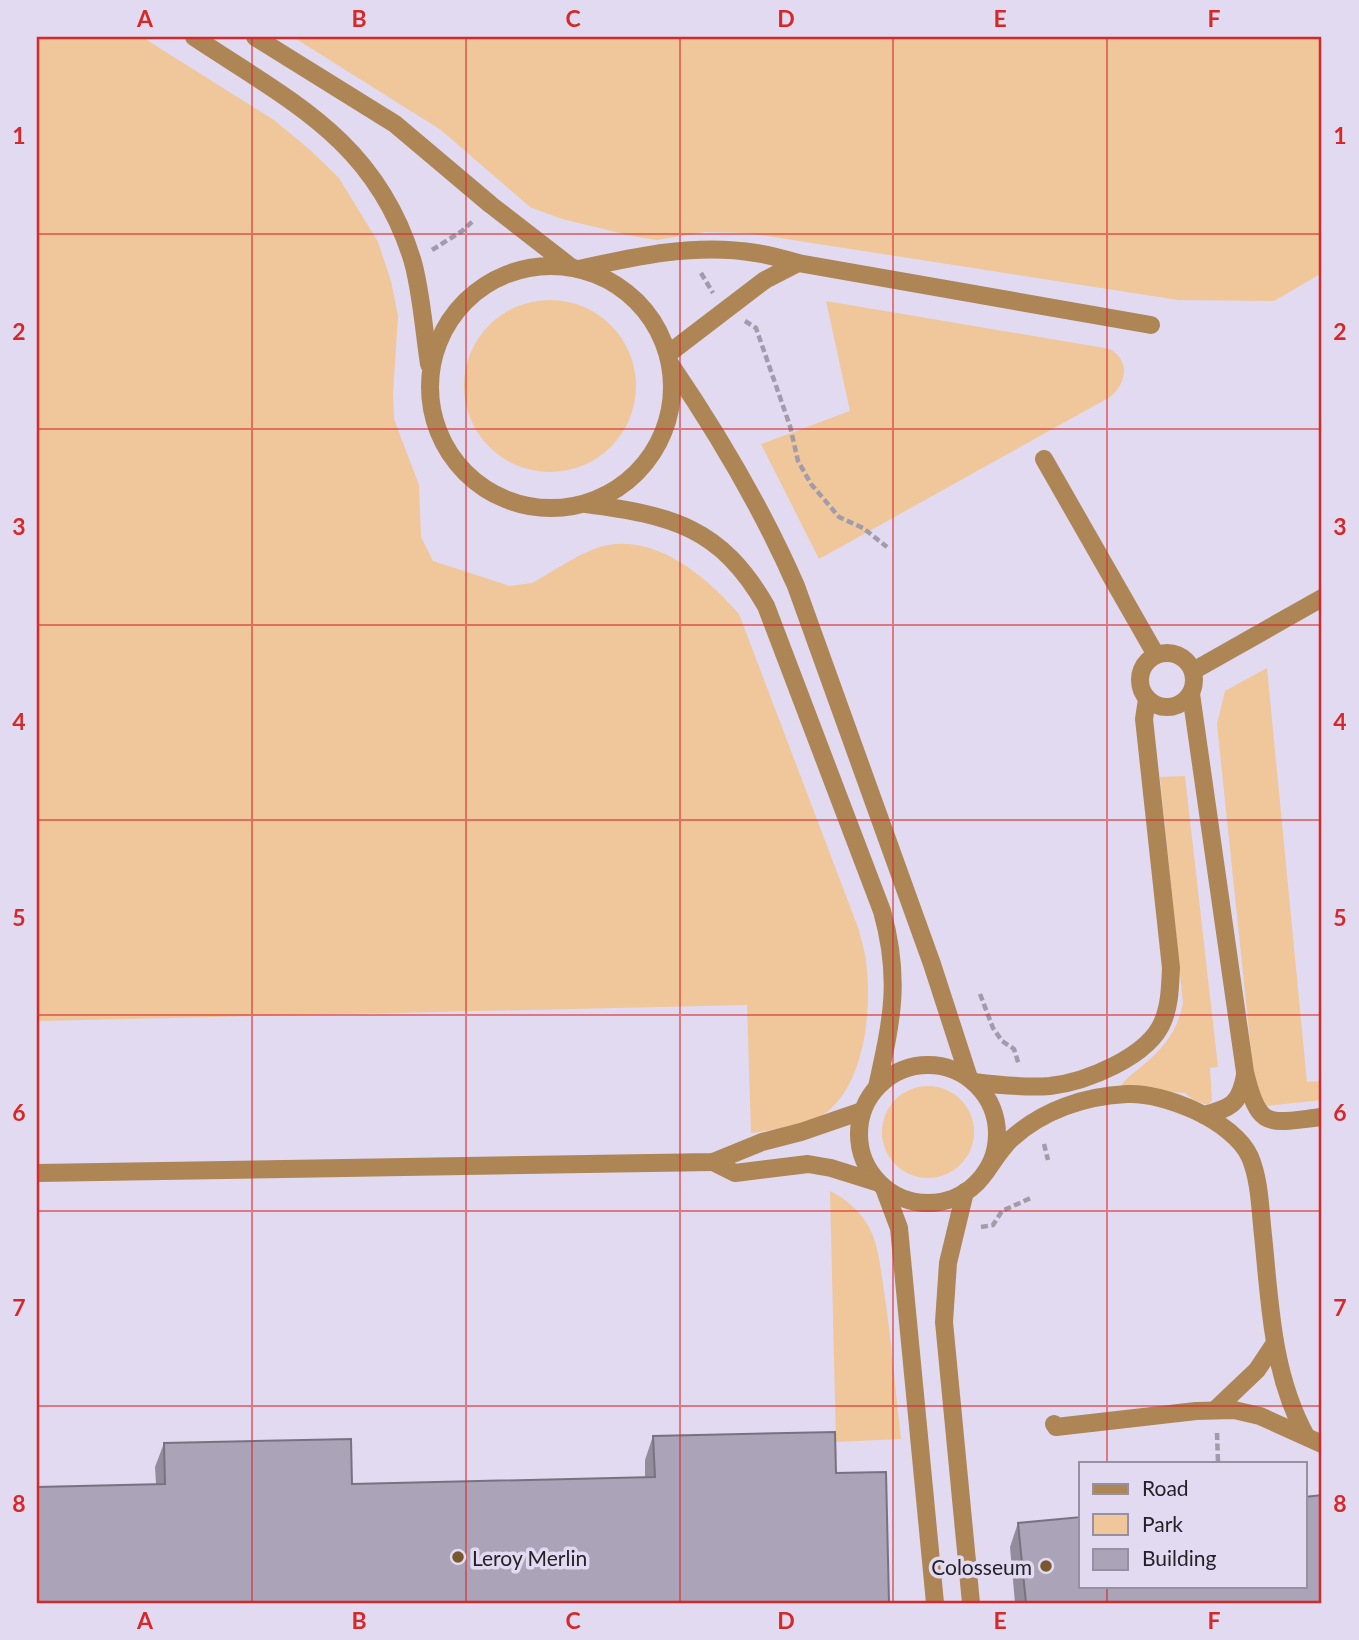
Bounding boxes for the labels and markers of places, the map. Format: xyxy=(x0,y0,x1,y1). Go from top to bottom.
place label: Leroy Merlin xyxy=(472,1545,587,1570)
marker: Leroy Merlin xyxy=(450,1549,466,1565)
place label: Colosseum xyxy=(931,1554,1032,1579)
marker: Colosseum xyxy=(1038,1558,1054,1574)

